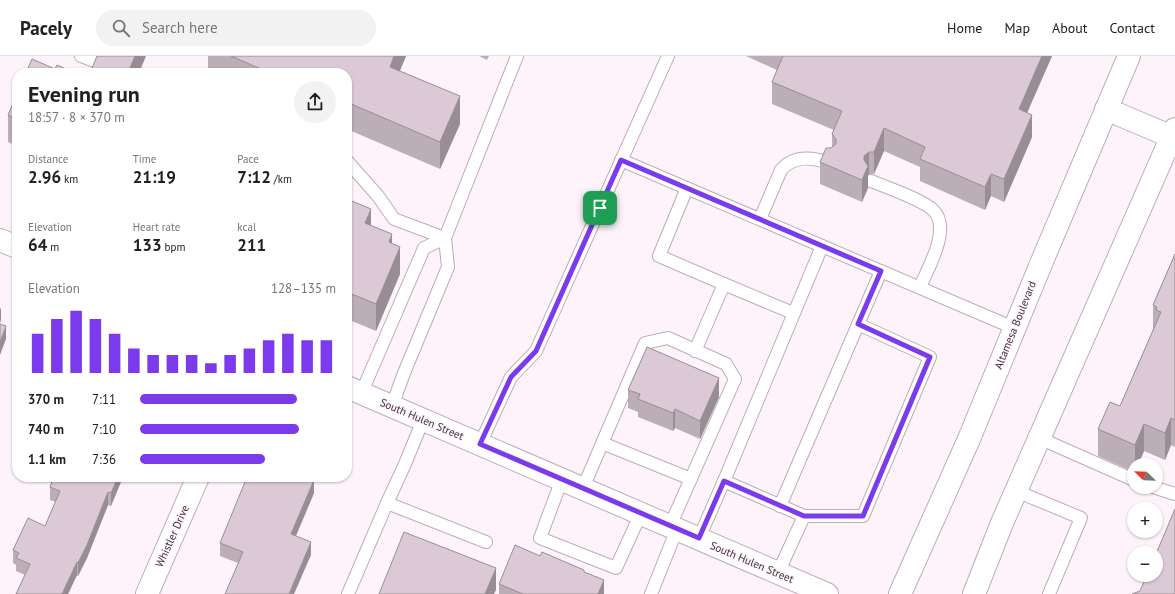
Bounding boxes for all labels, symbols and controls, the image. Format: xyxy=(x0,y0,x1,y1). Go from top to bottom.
search box xyxy=(96,10,376,46)
text: Pacely xyxy=(20,16,72,40)
icon: search xyxy=(110,17,132,39)
text: Search here xyxy=(142,18,218,37)
text: Home xyxy=(947,19,982,37)
text: Map xyxy=(1004,19,1030,37)
text: About xyxy=(1052,19,1088,37)
text: Contact xyxy=(1110,19,1155,37)
text: Evening run xyxy=(28,80,140,108)
button: share xyxy=(294,81,336,123)
text: 18:57 · 8 × 370 m xyxy=(28,109,125,126)
text: Distance xyxy=(28,152,68,166)
text: Time xyxy=(133,152,156,166)
text: Pace xyxy=(237,152,259,166)
text: 2.96 xyxy=(28,166,61,188)
text: 21:19 xyxy=(133,166,176,188)
text: 7:12 xyxy=(237,166,271,188)
text: km xyxy=(61,172,78,186)
text: /km xyxy=(271,172,292,186)
pin xyxy=(583,191,617,225)
icon: arrive xyxy=(589,197,611,219)
text: Elevation xyxy=(28,220,72,234)
text: Heart rate xyxy=(133,220,180,234)
text: kcal xyxy=(237,220,256,234)
text: 64 xyxy=(28,234,47,256)
text: 133 xyxy=(133,234,162,256)
text: 211 xyxy=(237,234,266,256)
text: m xyxy=(47,240,59,254)
text: bpm xyxy=(162,240,185,254)
street label: Altamesa Boulevard xyxy=(991,279,1039,371)
text: Elevation xyxy=(28,280,80,297)
text: 128–135 m xyxy=(271,280,336,297)
text: 370 m xyxy=(28,391,64,408)
text: 7:11 xyxy=(92,391,116,408)
street label: South Hulen Street xyxy=(378,395,466,443)
text: 740 m xyxy=(28,421,64,438)
text: 7:10 xyxy=(92,421,116,438)
text: 1.1 km xyxy=(28,451,66,468)
text: 7:36 xyxy=(92,451,116,468)
north arrow xyxy=(1127,458,1163,494)
map controls xyxy=(1127,458,1163,582)
street label: Whistler Drive xyxy=(152,502,192,569)
button: + xyxy=(1127,502,1163,538)
street label: South Hulen Street xyxy=(708,538,796,586)
button: − xyxy=(1127,546,1163,582)

